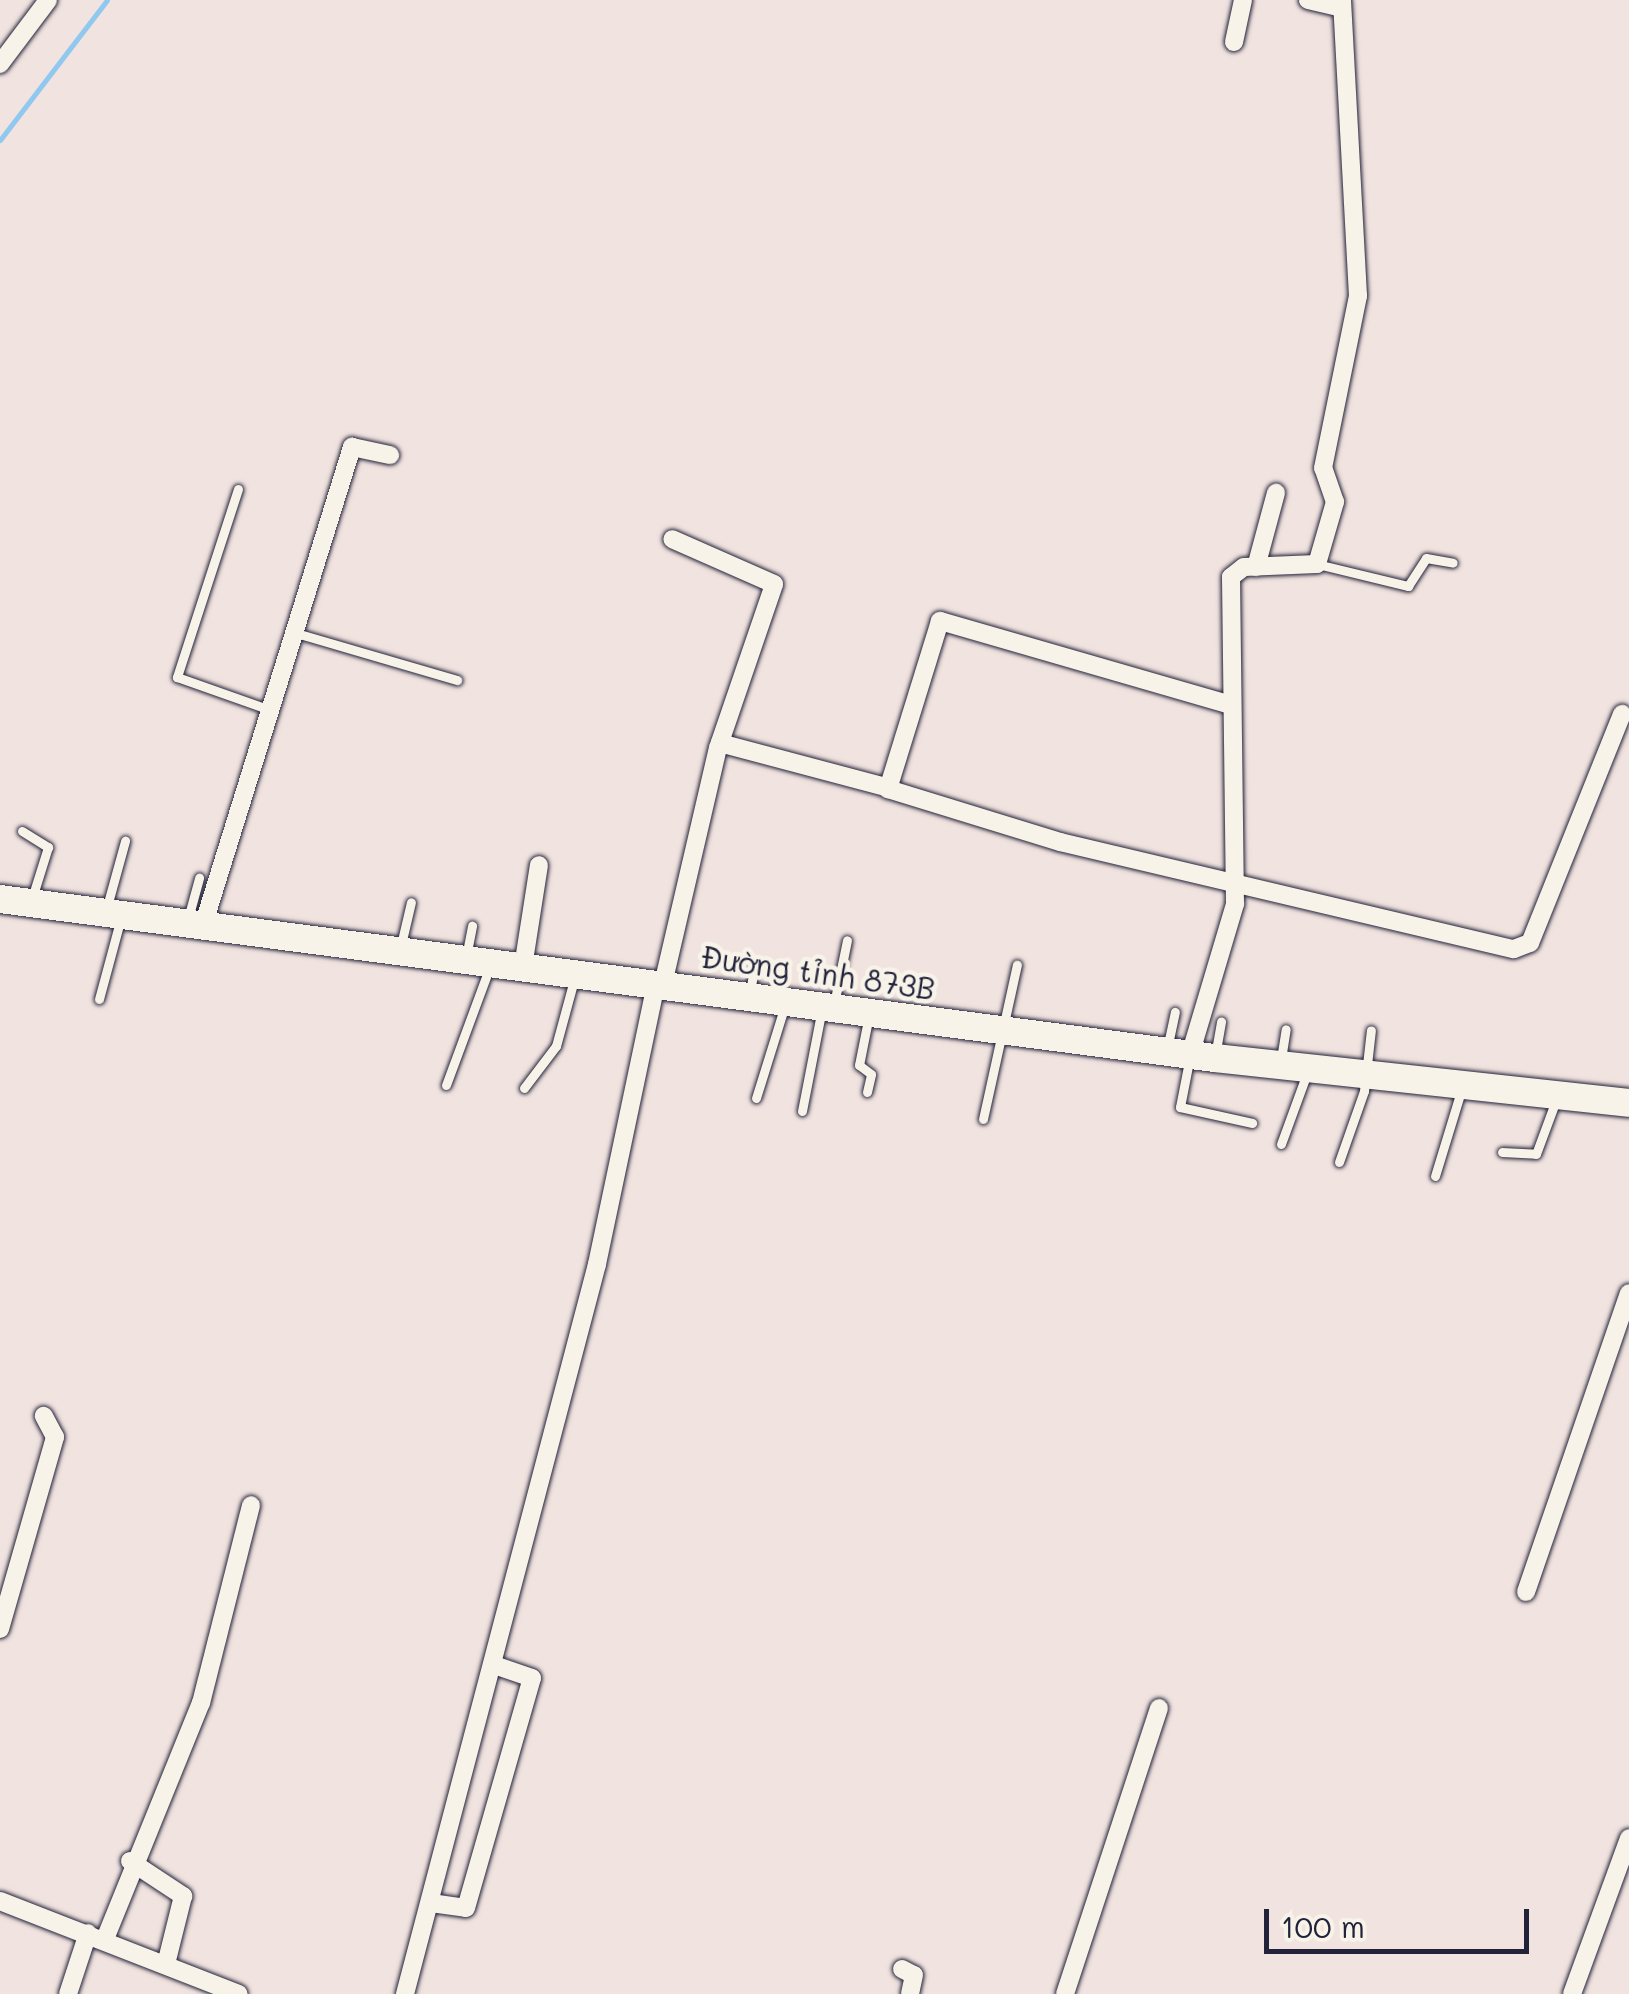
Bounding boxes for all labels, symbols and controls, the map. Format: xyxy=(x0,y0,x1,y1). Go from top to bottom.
street label: Đường tỉnh 873B xyxy=(699,938,937,1006)
scale bar xyxy=(1269,1889,1534,1951)
text: 100 m xyxy=(1281,1906,1365,1946)

